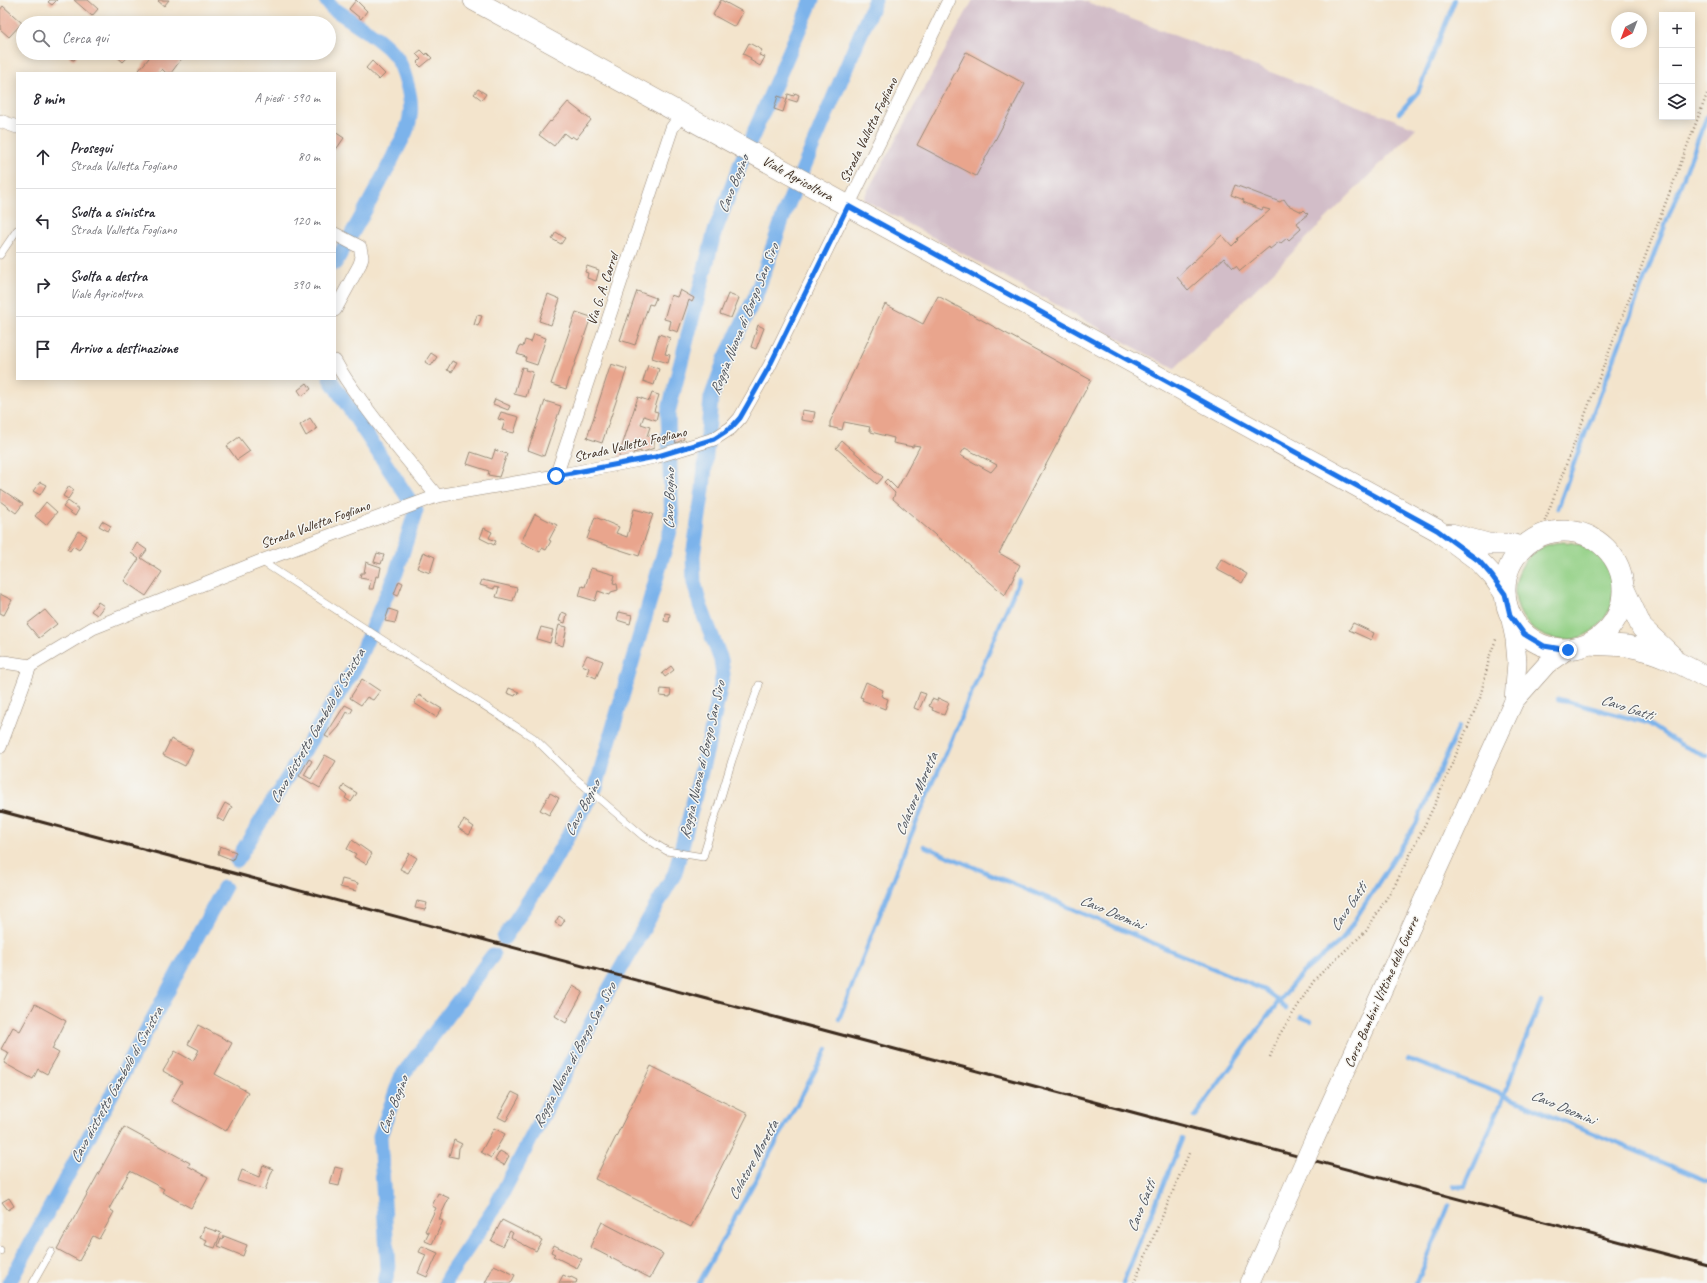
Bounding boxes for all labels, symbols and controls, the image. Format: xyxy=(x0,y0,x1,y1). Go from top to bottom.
north arrow xyxy=(1611,12,1647,48)
map controls xyxy=(1659,12,1695,120)
button: + xyxy=(1659,12,1695,48)
search box xyxy=(16,16,336,60)
icon: search xyxy=(30,27,52,49)
text: Cerca qui xyxy=(62,29,108,48)
button: − xyxy=(1659,48,1695,84)
street label: Strada Valletta Fogliano xyxy=(836,74,902,186)
button: layers xyxy=(1659,84,1695,120)
text: 8 min xyxy=(32,88,65,109)
text: A piedi · 590 m xyxy=(255,90,320,106)
text: Prosegui xyxy=(70,139,112,158)
icon: ahead xyxy=(32,146,54,168)
text: 80 m xyxy=(298,149,320,165)
water label: Cavo Bogino xyxy=(713,150,755,216)
street label: Viale Agricoltura xyxy=(759,152,837,205)
text: Strada Valletta Fogliano xyxy=(70,158,177,174)
text: Svolta a sinistra xyxy=(70,203,154,222)
icon: left xyxy=(32,210,54,232)
text: 120 m xyxy=(292,213,320,229)
text: Strada Valletta Fogliano xyxy=(70,222,177,238)
water label: Roggia Nuova di Borgo San Siro xyxy=(706,239,784,397)
street label: Via G. A. Carrel xyxy=(583,249,623,327)
text: Svolta a destra xyxy=(70,267,147,286)
icon: right xyxy=(32,274,54,296)
text: 390 m xyxy=(292,277,320,293)
text: Viale Agricoltura xyxy=(70,286,143,302)
icon: arrive xyxy=(32,338,54,360)
text: Arrivo a destinazione xyxy=(70,339,178,358)
street label: Strada Valletta Fogliano xyxy=(572,423,689,466)
water label: Cavo Bogino xyxy=(659,466,680,529)
route start xyxy=(547,467,565,485)
street label: Strada Valletta Fogliano xyxy=(258,496,373,552)
route end xyxy=(1559,641,1577,659)
water label: Cavo distretto Gambolò di Sinistra xyxy=(265,644,370,807)
water label: Roggia Nuova di Borgo San Siro xyxy=(675,678,730,841)
water label: Cavo Gatti xyxy=(1598,690,1659,726)
water label: Colatore Moretta xyxy=(891,749,943,838)
water label: Cavo Bogino xyxy=(560,775,606,839)
water label: Cavo Gatti xyxy=(1326,876,1374,935)
water label: Cavo Deomini xyxy=(1077,891,1150,936)
street label: Corso Bambini Vittime delle Guerre xyxy=(1340,913,1423,1070)
water label: Roggia Nuova di Borgo San Siro xyxy=(528,978,621,1131)
water label: Cavo distretto Gambolò di Sinistra xyxy=(66,1003,168,1166)
water label: Cavo Bogino xyxy=(374,1071,414,1137)
water label: Cavo Deomini xyxy=(1528,1086,1601,1131)
water label: Colatore Moretta xyxy=(724,1116,784,1203)
water label: Cavo Gatti xyxy=(1123,1174,1162,1235)

